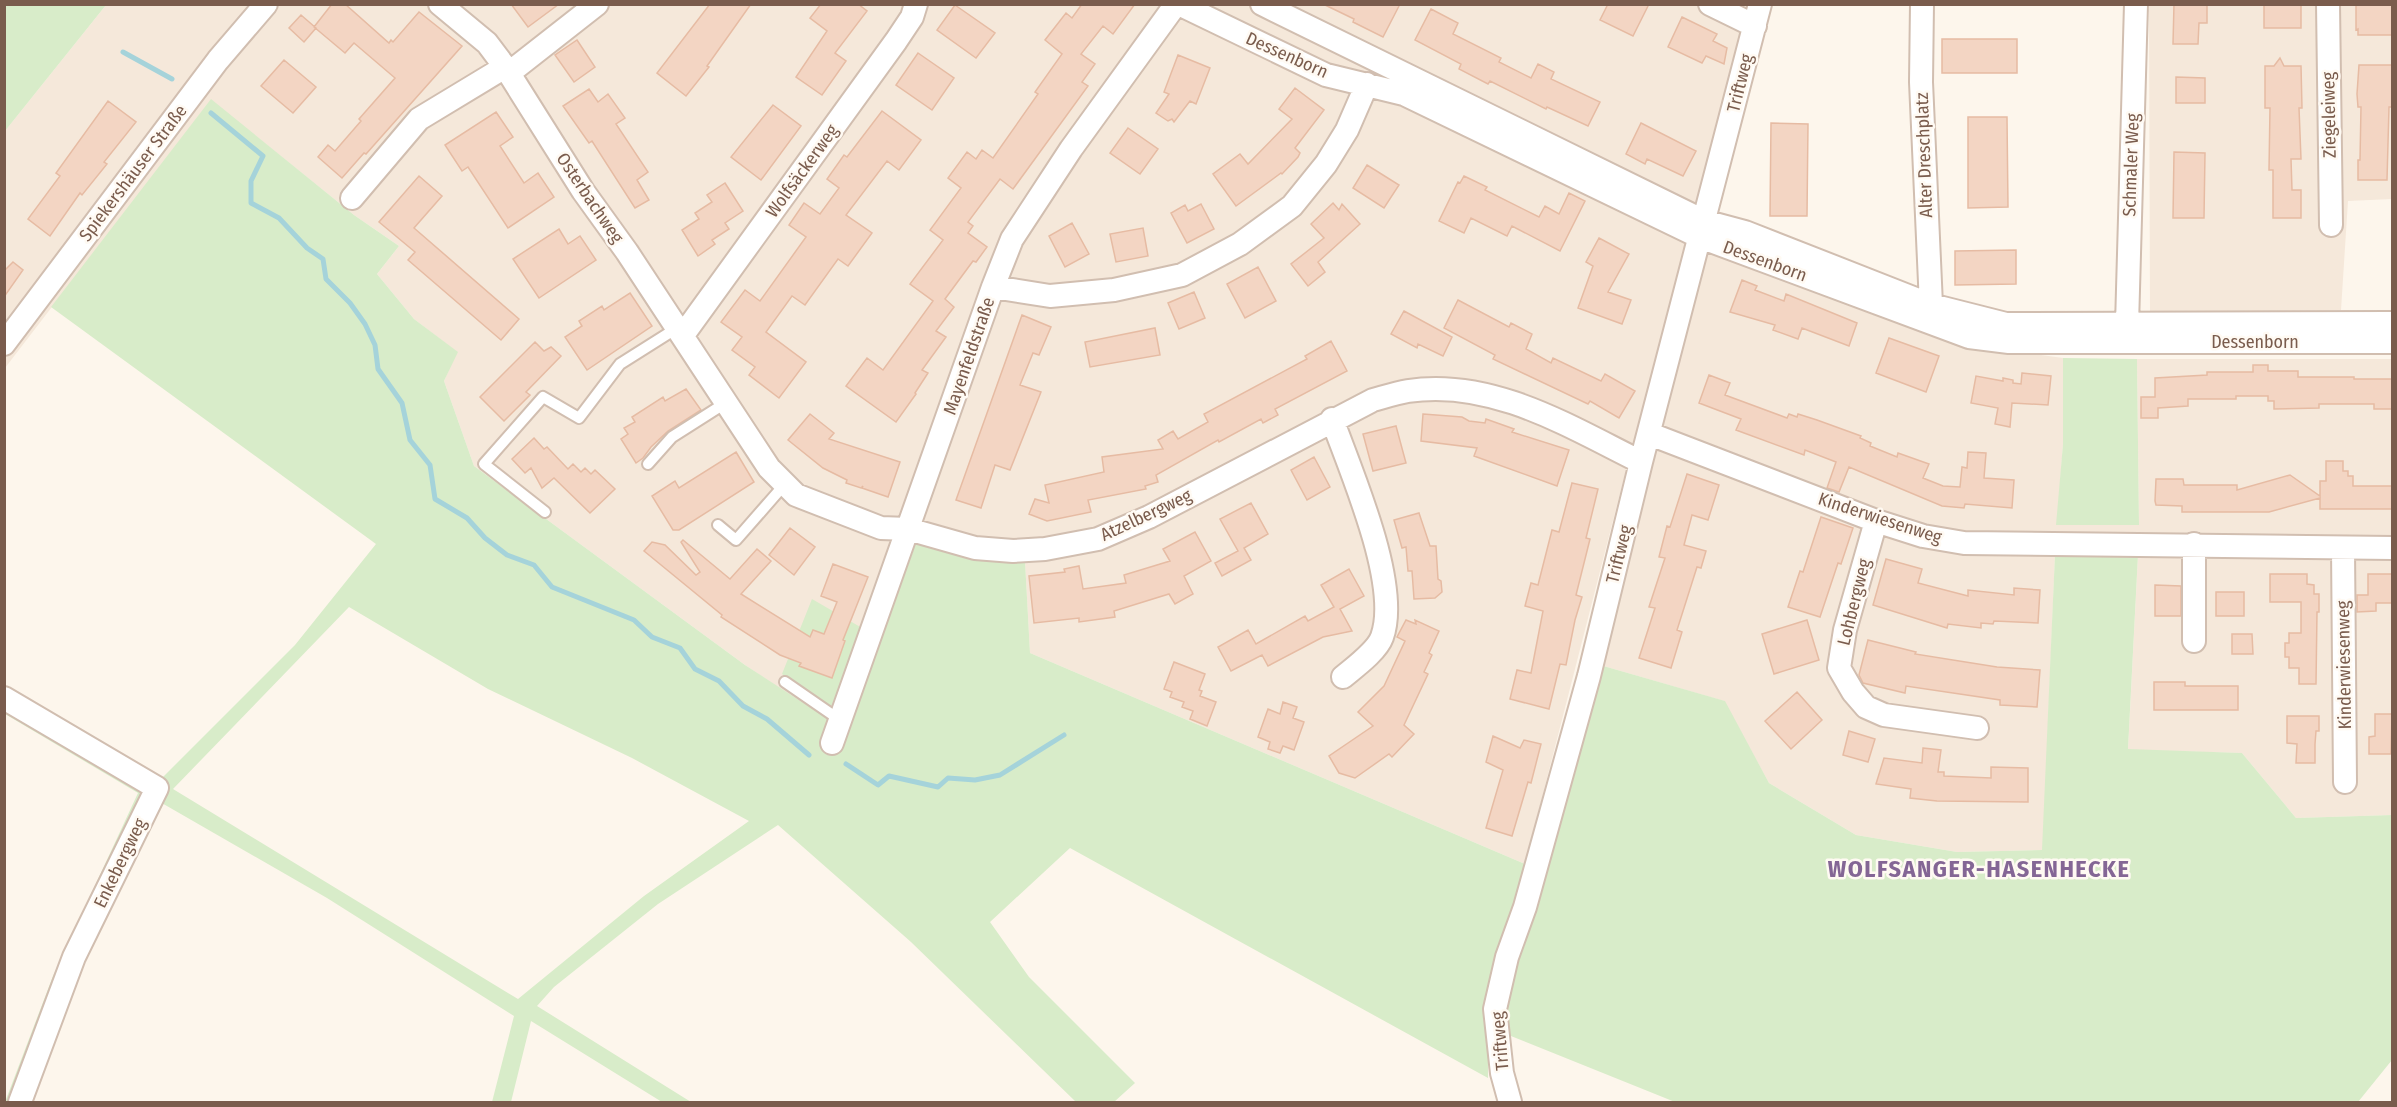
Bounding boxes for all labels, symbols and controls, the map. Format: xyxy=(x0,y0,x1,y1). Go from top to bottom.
street label: Dessenborn xyxy=(1242,27,1332,83)
street label: Triftweg xyxy=(1722,51,1758,114)
street label: Ziegeleiweg xyxy=(2317,71,2341,158)
street label: Alter Dreschplatz xyxy=(1911,92,1937,218)
street label: Spiekershäuser Straße xyxy=(74,100,192,246)
street label: Schmaler Weg xyxy=(2118,112,2144,217)
street label: Wolfsäckerweg xyxy=(761,120,843,222)
street label: Osterbachweg xyxy=(552,149,629,248)
street label: Dessenborn xyxy=(1720,236,1810,286)
street label: Mayenfeldstraße xyxy=(939,294,999,418)
street label: Dessenborn xyxy=(2211,331,2299,353)
street label: Atzelbergweg xyxy=(1097,484,1196,546)
street label: Kinderwiesenweg xyxy=(1815,488,1945,549)
street label: Triftweg xyxy=(1601,522,1637,585)
street label: Lohbergweg xyxy=(1833,556,1876,648)
street label: Kinderwiesenweg xyxy=(2332,600,2356,730)
street label: Enkebergweg xyxy=(89,814,151,911)
district label: WOLFSANGER-HASENHECKE xyxy=(1828,855,2130,883)
street label: Triftweg xyxy=(1486,1010,1514,1071)

